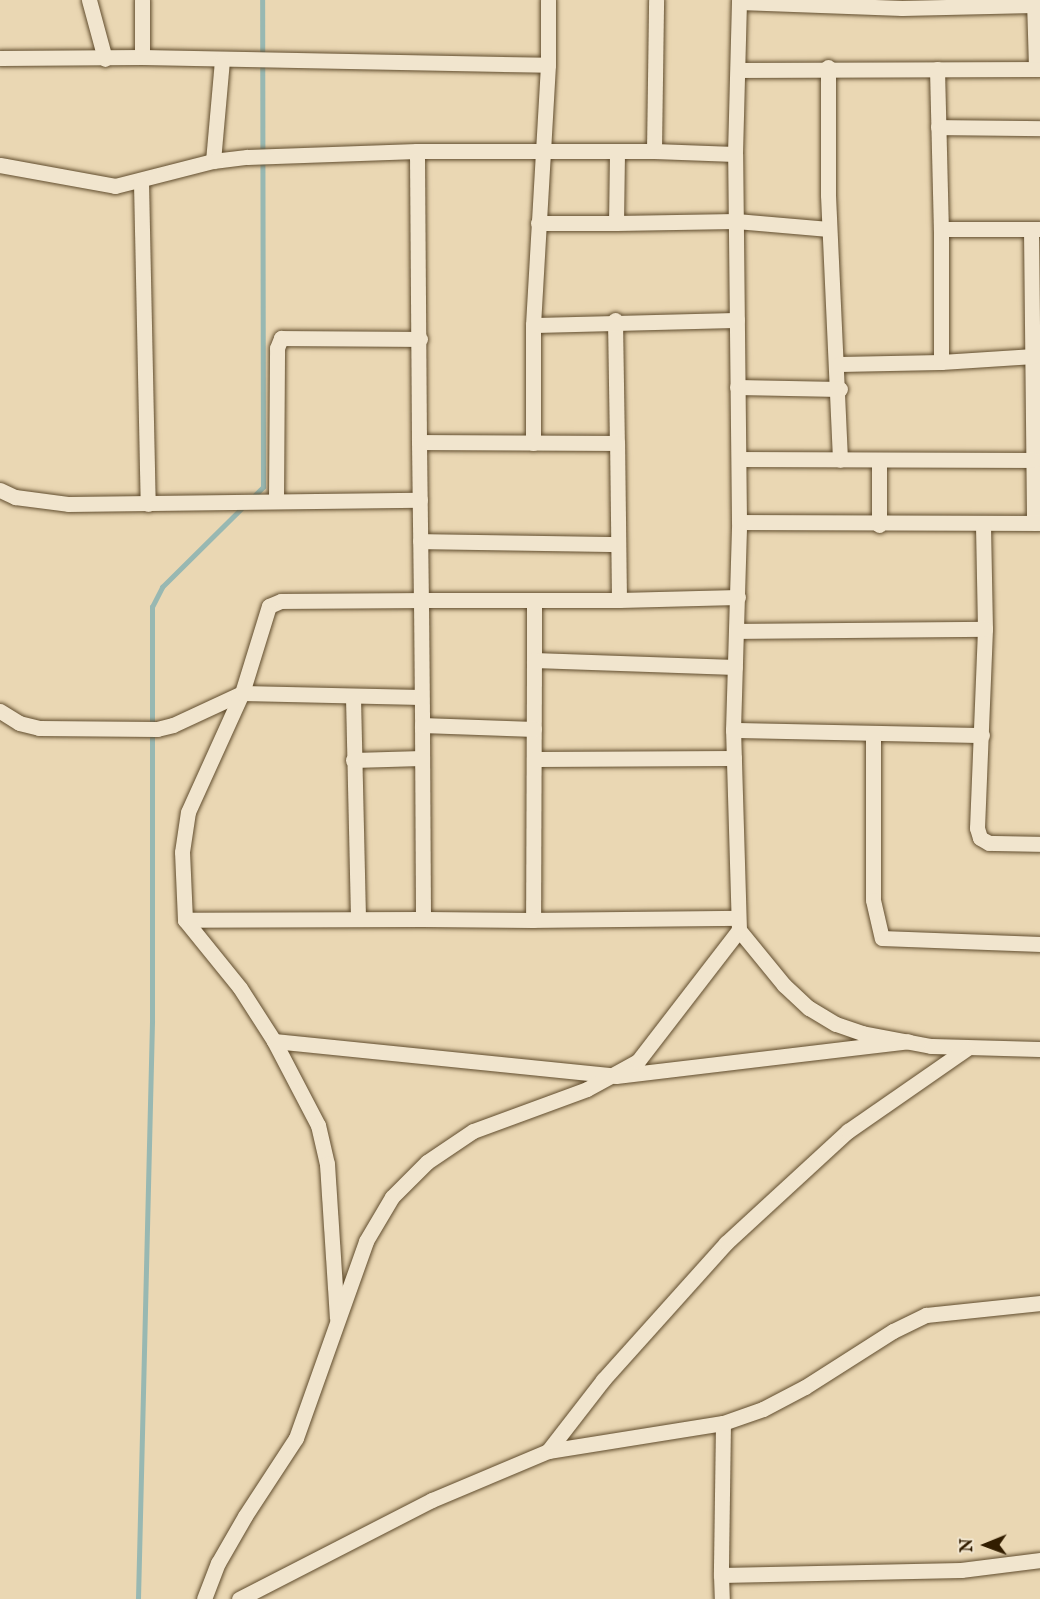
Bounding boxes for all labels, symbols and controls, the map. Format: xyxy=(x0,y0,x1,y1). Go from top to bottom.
north arrow xyxy=(956,1515,1016,1575)
text: N xyxy=(958,1538,978,1552)

